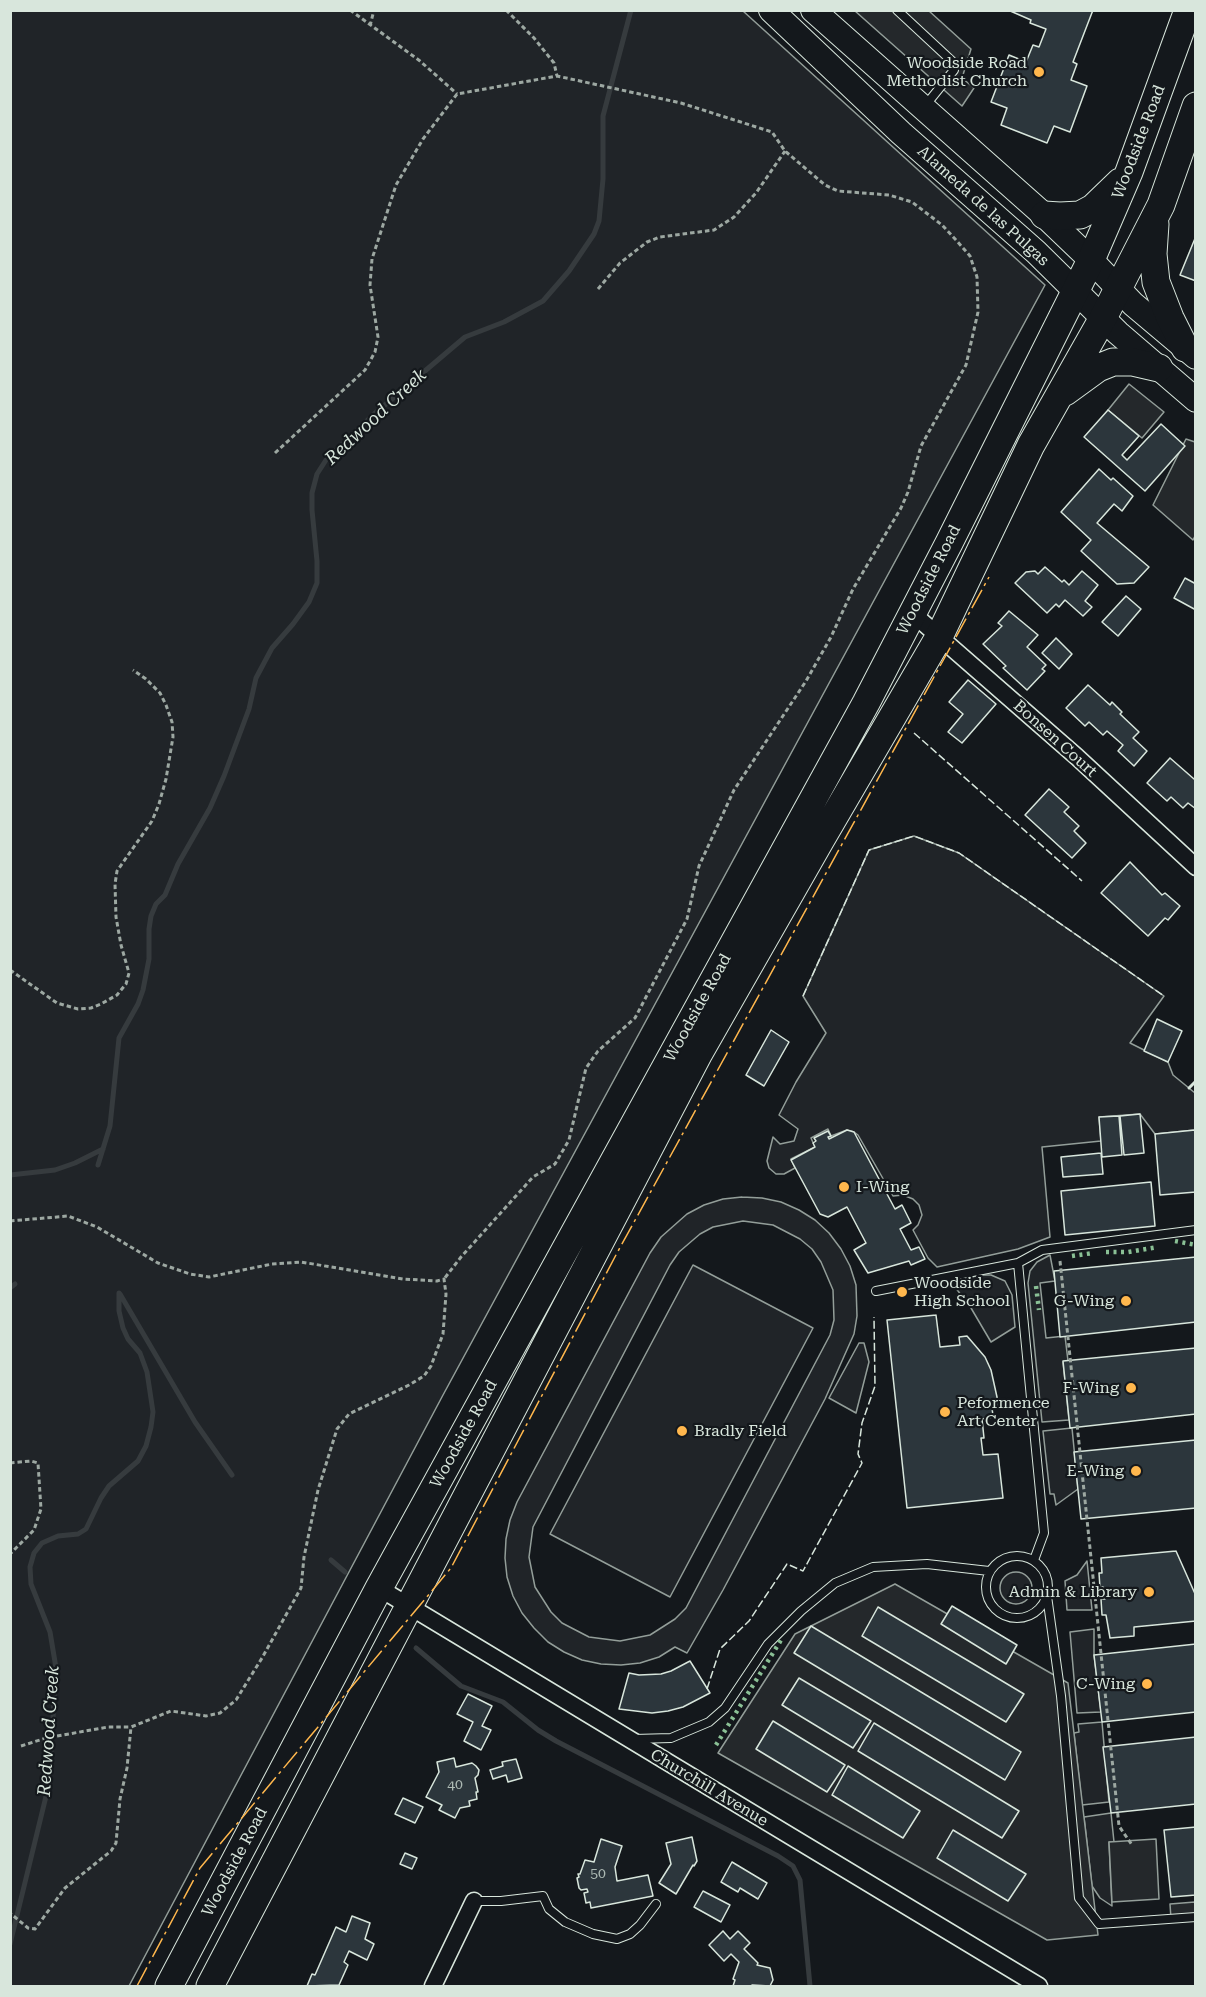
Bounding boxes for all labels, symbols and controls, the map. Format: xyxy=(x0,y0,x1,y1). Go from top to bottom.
place label: Woodside Road Methodist Church xyxy=(887,53,1027,91)
marker: Woodside Road Methodist Church xyxy=(1032,65,1046,79)
street label: Woodside Road xyxy=(1108,82,1170,202)
street label: Alameda de las Pulgas xyxy=(913,142,1053,270)
water label: Redwood Creek xyxy=(321,364,431,470)
street label: Woodside Road xyxy=(893,522,965,638)
street label: Bonsen Court xyxy=(1009,696,1101,782)
street label: Woodside Road xyxy=(660,951,736,1065)
place label: I-Wing xyxy=(856,1177,909,1197)
marker: I-Wing xyxy=(837,1180,851,1194)
place label: Woodside High School xyxy=(914,1273,1010,1311)
marker: Woodside High School xyxy=(895,1285,909,1299)
place label: G-Wing xyxy=(1054,1291,1114,1311)
marker: G-Wing xyxy=(1119,1294,1133,1308)
street label: Woodside Road xyxy=(426,1377,502,1491)
place label: F-Wing xyxy=(1063,1378,1119,1398)
marker: F-Wing xyxy=(1124,1381,1138,1395)
place label: Peformence Art Center xyxy=(957,1393,1050,1431)
marker: Peformence Art Center xyxy=(938,1405,952,1419)
place label: Bradly Field xyxy=(694,1421,787,1441)
marker: Bradly Field xyxy=(675,1424,689,1438)
place label: E-Wing xyxy=(1067,1461,1124,1481)
marker: E-Wing xyxy=(1129,1464,1143,1478)
place label: Admin & Library xyxy=(1009,1582,1137,1602)
marker: Admin & Library xyxy=(1142,1585,1156,1599)
water label: Redwood Creek xyxy=(34,1665,64,1797)
place label: C-Wing xyxy=(1076,1674,1135,1694)
marker: C-Wing xyxy=(1140,1677,1154,1691)
street label: Churchill Avenue xyxy=(647,1745,771,1831)
house number: 40 xyxy=(447,1777,463,1793)
street label: Woodside Road xyxy=(198,1804,272,1920)
house number: 50 xyxy=(590,1866,606,1882)

